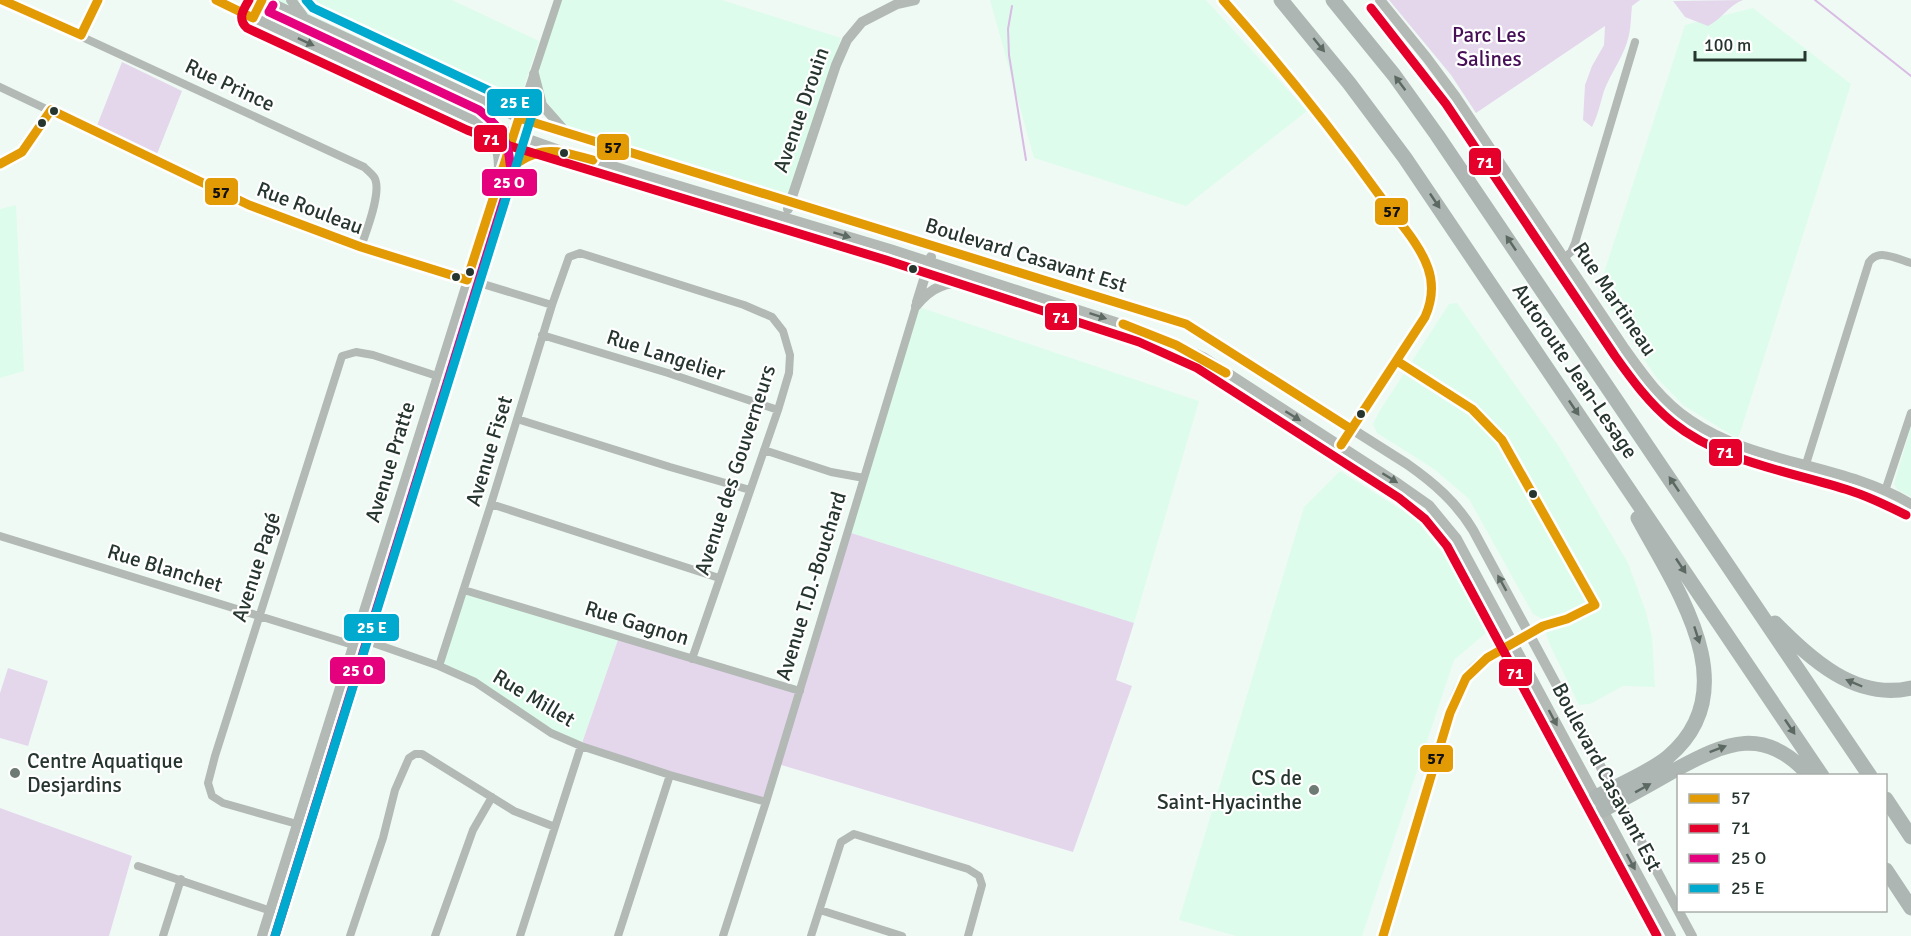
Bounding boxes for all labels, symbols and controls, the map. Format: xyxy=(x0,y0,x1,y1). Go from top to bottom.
park label: Parc Les Salines xyxy=(1452,22,1526,72)
scale bar xyxy=(1695,24,1804,62)
text: 100 m xyxy=(1704,34,1751,56)
one-way arrow xyxy=(1312,37,1325,53)
one-way arrow xyxy=(298,38,315,47)
street label: Avenue Drouin xyxy=(767,44,835,176)
street label: Rue Prince xyxy=(181,53,279,117)
one-way arrow xyxy=(1394,76,1406,92)
line badge: 25 E xyxy=(486,88,543,117)
text: 25 E xyxy=(500,93,530,113)
unlabelled marker xyxy=(48,105,60,117)
unlabelled marker xyxy=(36,117,48,129)
line badge: 71 xyxy=(473,124,508,153)
text: 71 xyxy=(482,130,500,150)
line badge: 57 xyxy=(596,133,630,161)
text: 57 xyxy=(604,138,622,158)
unlabelled marker xyxy=(558,147,570,159)
line badge: 71 xyxy=(1468,147,1502,176)
text: 71 xyxy=(1476,153,1494,173)
line badge: 25 O xyxy=(481,168,538,197)
text: 25 O xyxy=(493,173,525,193)
street label: Rue Rouleau xyxy=(253,176,367,240)
line badge: 57 xyxy=(204,177,239,206)
text: 57 xyxy=(212,183,230,203)
one-way arrow xyxy=(1429,193,1440,209)
line badge: 57 xyxy=(1374,197,1409,226)
text: 57 xyxy=(1383,202,1401,222)
street label: Boulevard Casavant Est xyxy=(922,212,1130,298)
one-way arrow xyxy=(833,231,851,240)
one-way arrow xyxy=(1505,236,1517,252)
street label: Rue Martineau xyxy=(1567,237,1663,361)
unlabelled marker xyxy=(907,263,919,275)
unlabelled marker xyxy=(464,266,476,278)
unlabelled marker xyxy=(450,271,462,283)
street label: Autoroute Jean-Lesage xyxy=(1507,278,1643,464)
line badge: 71 xyxy=(1044,302,1078,331)
text: 71 xyxy=(1052,308,1070,328)
one-way arrow xyxy=(1089,312,1107,322)
street label: Rue Langelier xyxy=(603,324,729,386)
street label: Avenue des Gouverneurs xyxy=(689,362,781,578)
street label: Avenue Fiset xyxy=(460,393,518,509)
street label: Avenue Pratte xyxy=(359,398,421,526)
one-way arrow xyxy=(1569,399,1580,416)
unlabelled marker xyxy=(1355,408,1367,420)
one-way arrow xyxy=(1285,410,1301,421)
line badge: 71 xyxy=(1708,438,1743,467)
text: 71 xyxy=(1716,443,1734,463)
one-way arrow xyxy=(1382,472,1398,483)
one-way arrow xyxy=(1668,476,1679,492)
street label: Avenue T.D.-Bouchard xyxy=(770,488,852,684)
unlabelled marker xyxy=(1527,488,1539,500)
street label: Avenue Pagé xyxy=(226,509,286,625)
street label: Rue Blanchet xyxy=(104,538,226,598)
one-way arrow xyxy=(1675,557,1686,574)
one-way arrow xyxy=(1497,574,1507,591)
street label: Rue Gagnon xyxy=(582,595,692,651)
line badge: 25 E xyxy=(343,613,400,642)
text: 25 E xyxy=(357,618,387,638)
one-way arrow xyxy=(1693,626,1702,644)
line badge: 25 O xyxy=(329,656,386,685)
line badge: 71 xyxy=(1498,658,1533,687)
text: 25 O xyxy=(342,661,374,681)
street label: Rue Millet xyxy=(488,663,580,733)
text: 71 xyxy=(1506,664,1524,684)
street label: Boulevard Casavant Est xyxy=(1546,678,1668,876)
one-way arrow xyxy=(1845,678,1863,687)
one-way arrow xyxy=(1548,710,1558,727)
one-way arrow xyxy=(1784,719,1796,735)
line badge: 57 xyxy=(1419,744,1454,773)
one-way arrow xyxy=(1709,744,1727,753)
place label: Centre Aquatique Desjardins xyxy=(27,748,183,798)
text: 57 xyxy=(1427,749,1445,769)
place label: CS de Saint-Hyacinthe xyxy=(1157,765,1302,815)
marker: Centre Aquatique Desjardins xyxy=(8,766,22,780)
legend xyxy=(1677,774,1887,912)
marker: CS de Saint-Hyacinthe xyxy=(1307,783,1321,797)
one-way arrow xyxy=(1634,783,1651,793)
text: 57 xyxy=(1731,787,1750,809)
text: 71 xyxy=(1731,817,1750,839)
text: 25 O xyxy=(1731,847,1766,869)
one-way arrow xyxy=(1626,854,1636,871)
text: 25 E xyxy=(1731,877,1765,899)

